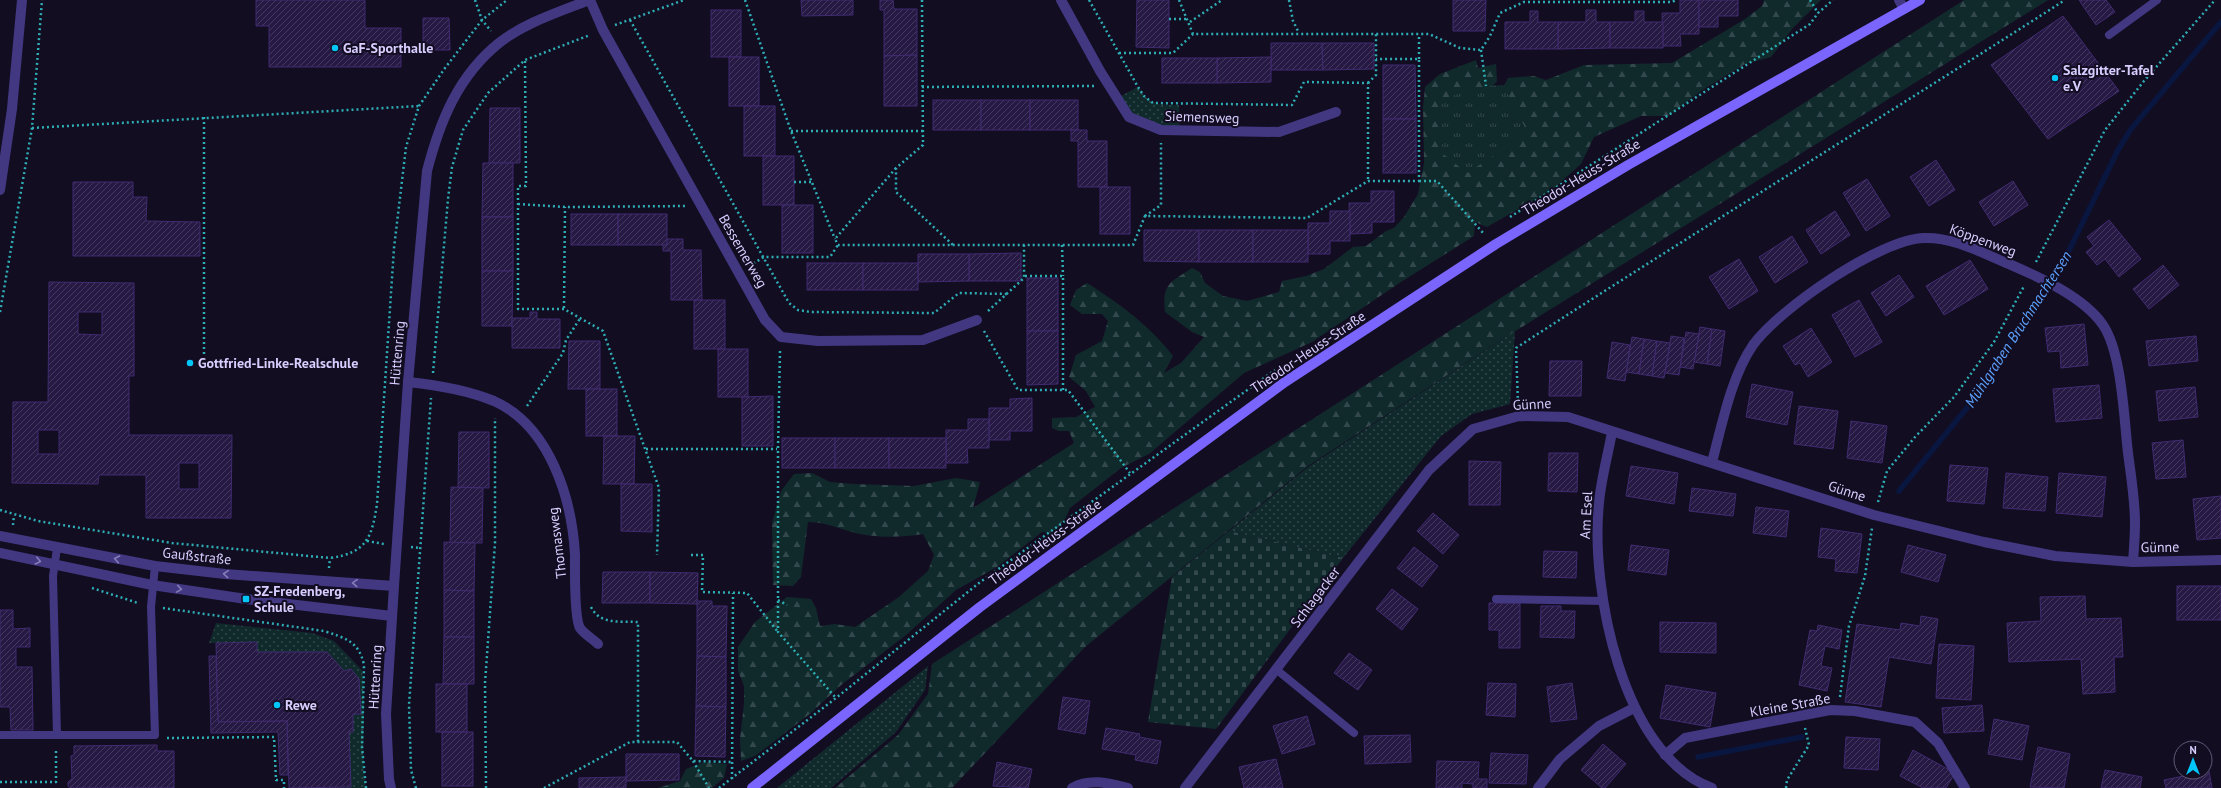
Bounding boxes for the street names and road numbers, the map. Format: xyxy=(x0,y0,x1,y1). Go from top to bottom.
street label: Siemensweg xyxy=(1164,107,1240,127)
street label: Theodor-Heuss-Straße xyxy=(1519,135,1643,219)
street label: Bessemerweg xyxy=(715,211,771,291)
street label: Köppenweg xyxy=(1947,220,2019,260)
street label: Theodor-Heuss-Straße xyxy=(1247,307,1369,397)
street label: Hüttenring xyxy=(385,320,409,386)
street label: Günne xyxy=(1512,394,1552,414)
street label: Günne xyxy=(1826,476,1868,506)
street label: Am Esel xyxy=(1576,491,1596,539)
street label: Theodor-Heuss-Straße xyxy=(985,495,1105,589)
street label: Thomasweg xyxy=(544,506,570,580)
street label: Günne xyxy=(2141,538,2179,556)
street label: Gaußstraße xyxy=(162,543,232,569)
street label: Schlagacker xyxy=(1286,563,1344,631)
street label: Hüttenring xyxy=(364,644,386,710)
street label: Kleine Straße xyxy=(1748,689,1832,721)

